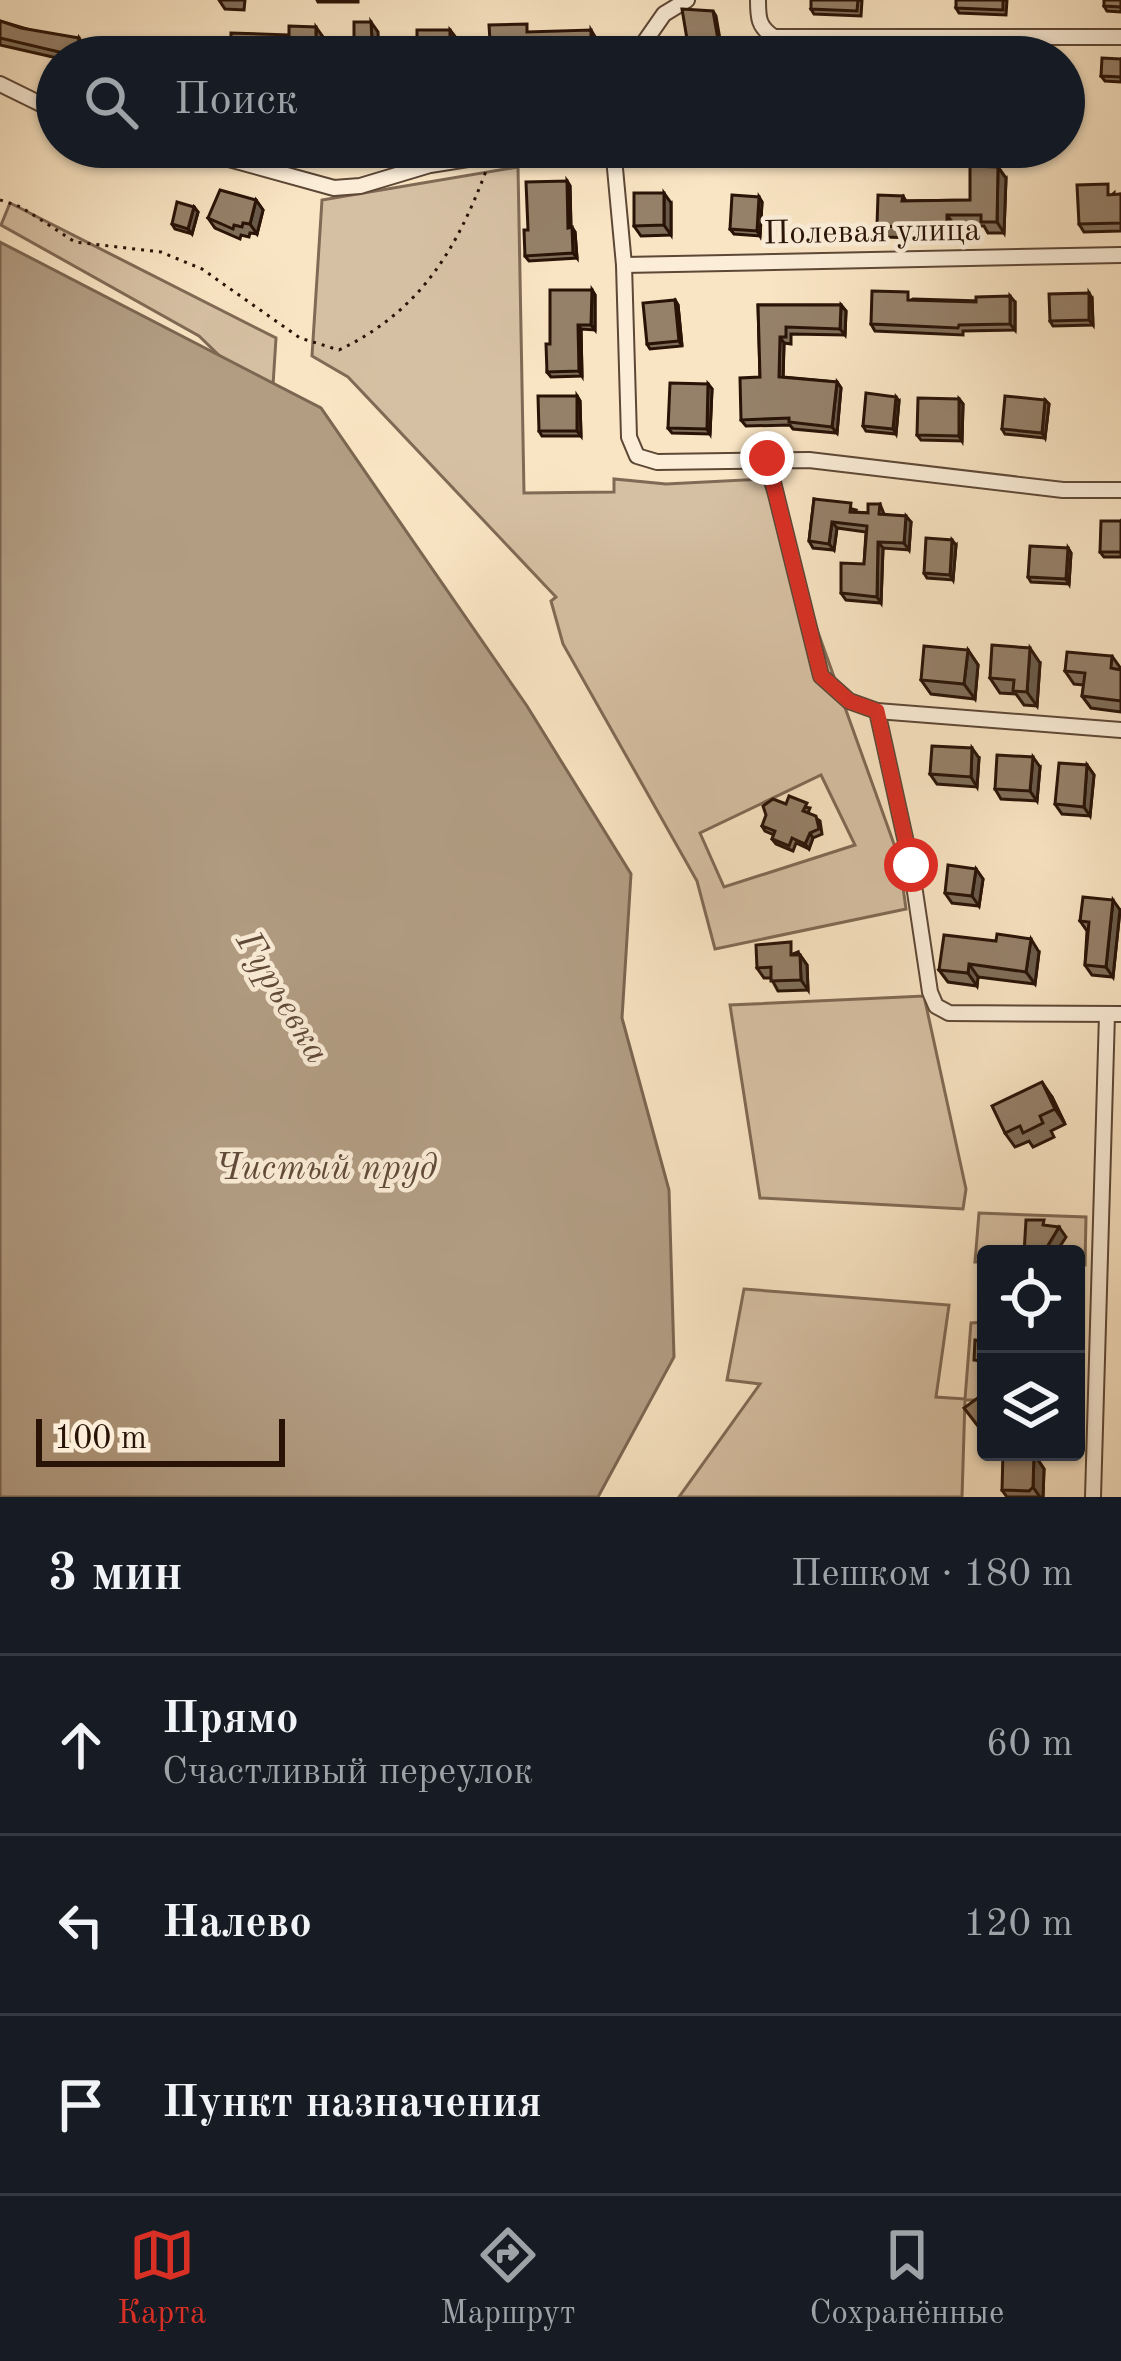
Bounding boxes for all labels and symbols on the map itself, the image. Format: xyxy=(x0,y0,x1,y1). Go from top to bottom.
street label: Полевая улица xyxy=(763,215,981,251)
route end xyxy=(740,431,794,485)
route start xyxy=(884,838,938,892)
water label: Гурьевка xyxy=(227,925,334,1070)
water label: Чистый пруд xyxy=(215,1152,437,1188)
scale bar xyxy=(36,1413,285,1466)

